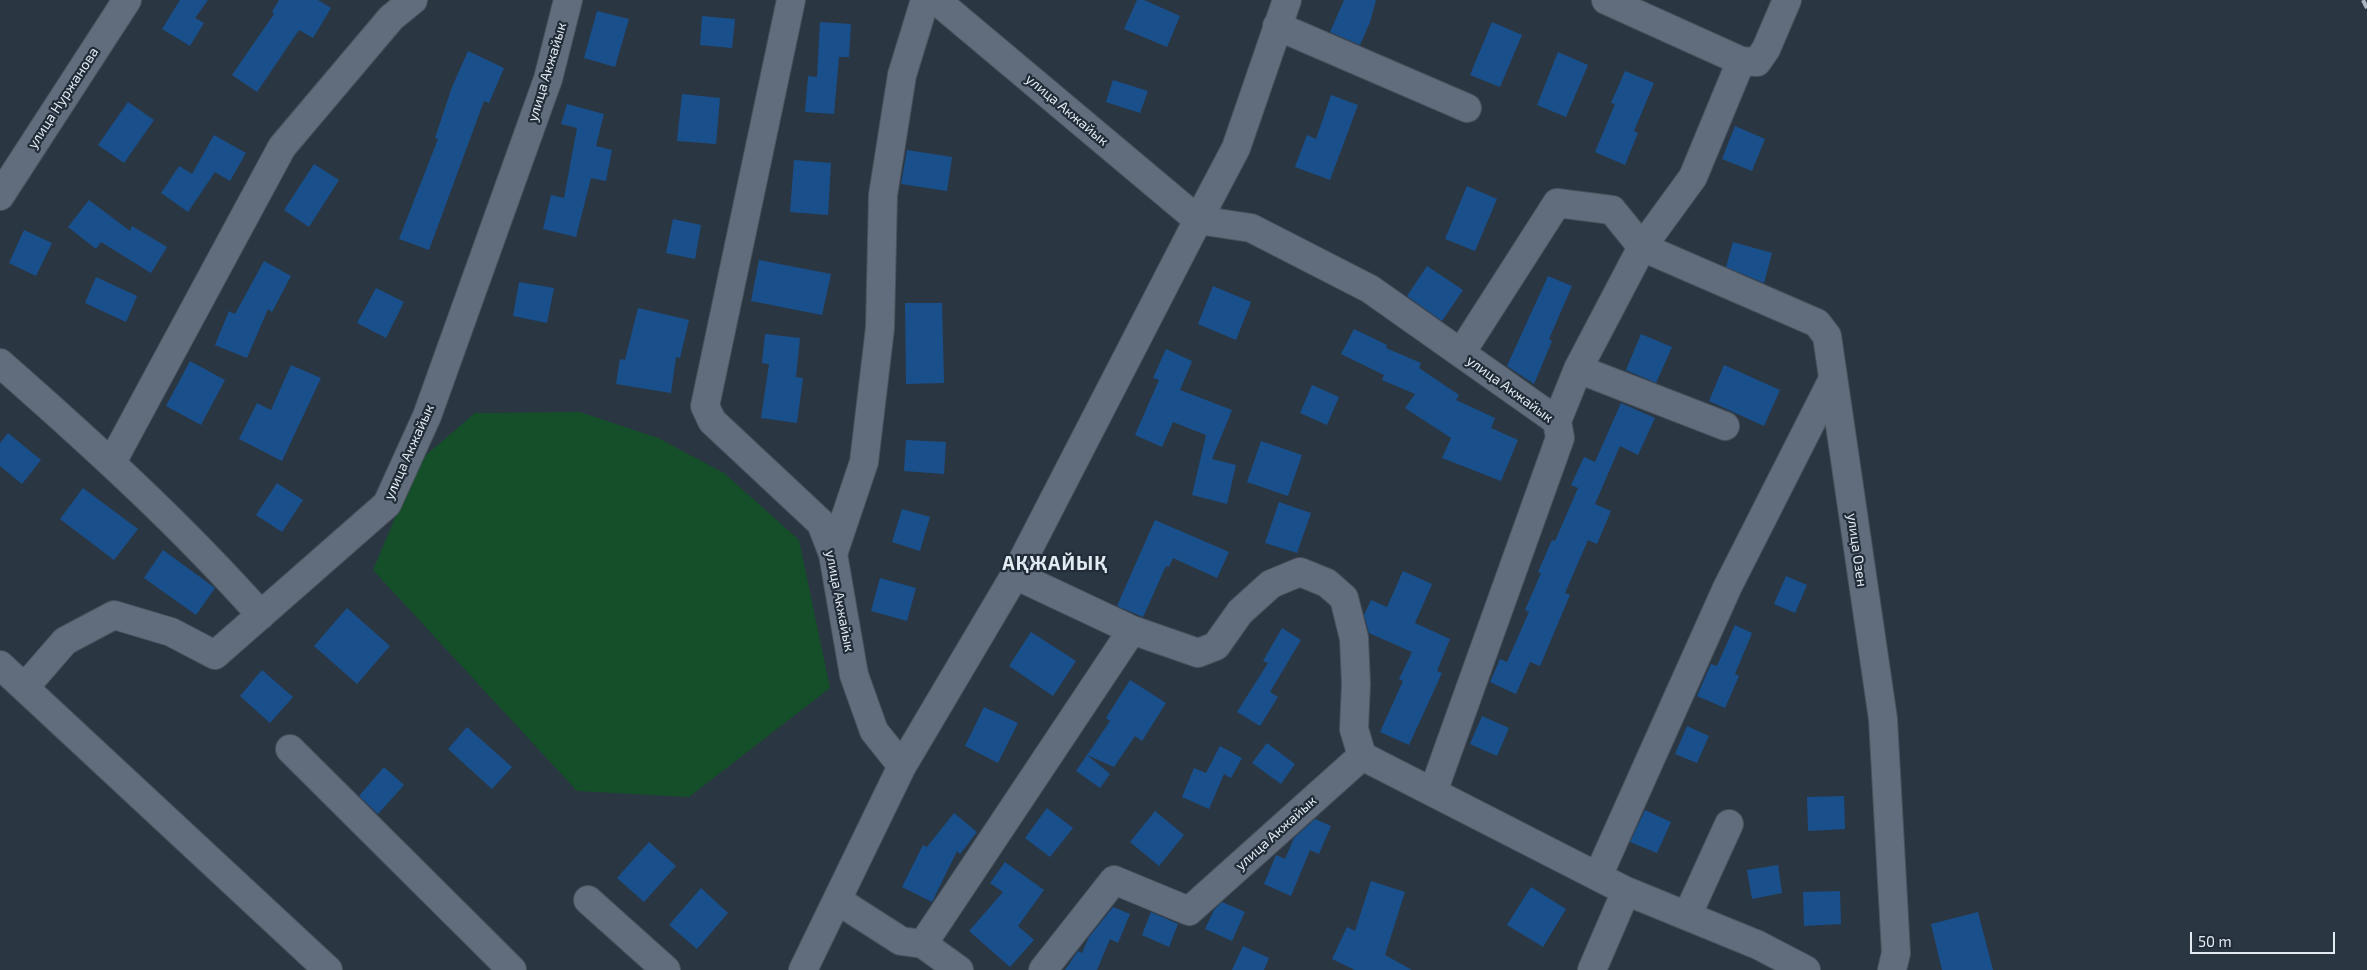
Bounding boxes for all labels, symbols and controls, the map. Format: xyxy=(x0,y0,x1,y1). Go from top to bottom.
street label: улица Акжайык xyxy=(524,20,570,124)
street label: улица Нуржанова xyxy=(24,44,102,152)
street label: улица Акжайык xyxy=(1022,70,1112,150)
street label: улица Акжайык xyxy=(1463,352,1557,426)
street label: улица Акжайык xyxy=(380,402,438,502)
street label: улица Озен xyxy=(1844,512,1870,588)
street label: улица Акжайык xyxy=(822,549,858,653)
district label: АҚЖАЙЫҚ xyxy=(1001,553,1109,575)
street label: улица Акжайык xyxy=(1232,792,1320,874)
scale bar xyxy=(2192,922,2337,954)
text: 50 m xyxy=(2198,932,2232,950)

